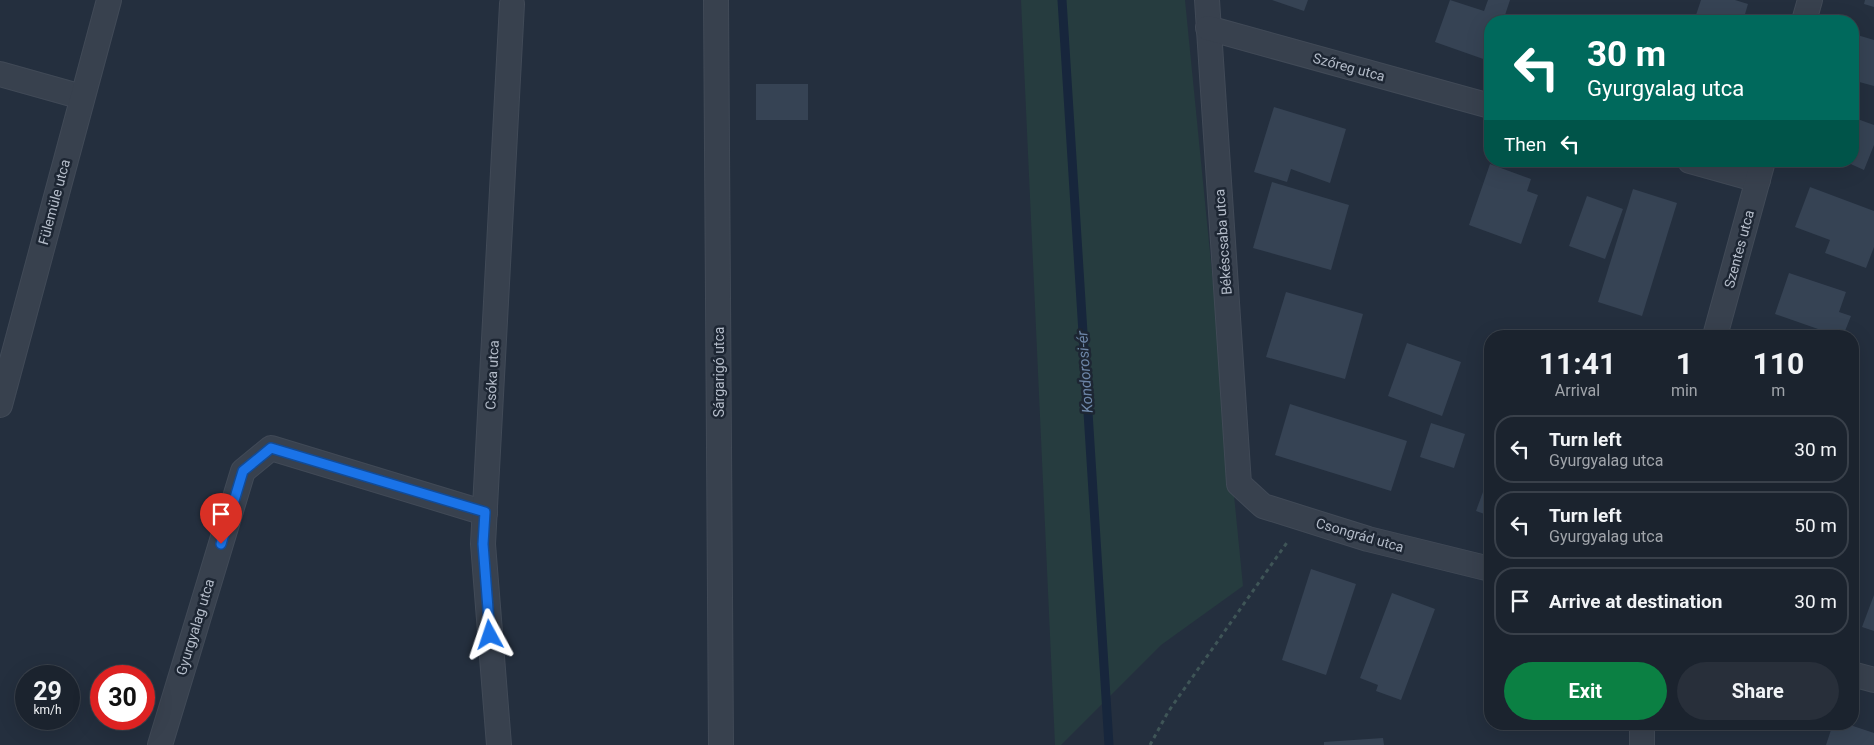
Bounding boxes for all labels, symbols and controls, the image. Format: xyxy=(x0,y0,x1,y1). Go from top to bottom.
text: 30 m xyxy=(1587,34,1666,75)
icon: left xyxy=(1504,35,1569,100)
street label: Szőreg utca xyxy=(1311,50,1387,84)
text: Gyurgyalag utca xyxy=(1587,76,1744,101)
icon: left xyxy=(1556,130,1584,158)
text: Then xyxy=(1504,133,1546,156)
street label: Fülemüle utca xyxy=(35,158,73,246)
street label: Békéscsaba utca xyxy=(1211,189,1235,295)
street label: Szentes utca xyxy=(1721,208,1757,290)
street label: Sárgarigó utca xyxy=(711,327,727,417)
water label: Kondorosi-ér xyxy=(1073,329,1097,414)
street label: Csóka utca xyxy=(482,340,502,410)
text: 11:41 xyxy=(1539,346,1616,381)
text: 1 xyxy=(1676,346,1693,381)
text: 110 xyxy=(1753,346,1804,381)
text: Arrival xyxy=(1555,381,1600,400)
text: min xyxy=(1671,381,1698,400)
text: m xyxy=(1771,381,1785,400)
text: Turn left xyxy=(1549,428,1622,451)
icon: left xyxy=(1506,435,1534,463)
text: 30 m xyxy=(1794,438,1837,461)
text: Gyurgyalag utca xyxy=(1549,451,1663,470)
pin xyxy=(200,493,242,544)
icon: arrive xyxy=(207,500,235,528)
text: Turn left xyxy=(1549,504,1622,527)
icon: left xyxy=(1506,511,1534,539)
text: 50 m xyxy=(1794,514,1837,537)
street label: Csongrád utca xyxy=(1314,515,1406,555)
text: Gyurgyalag utca xyxy=(1549,527,1663,546)
street label: Gyurgyalag utca xyxy=(173,577,217,677)
icon: arrive xyxy=(1506,587,1534,615)
text: Arrive at destination xyxy=(1549,590,1722,613)
text: 30 m xyxy=(1794,590,1837,613)
position arrow xyxy=(463,608,515,660)
button: Exit xyxy=(1504,662,1667,720)
button: Share xyxy=(1677,662,1839,720)
speed limit sign: 30 xyxy=(90,665,155,730)
text: 29 xyxy=(33,677,62,706)
text: km/h xyxy=(33,703,62,717)

